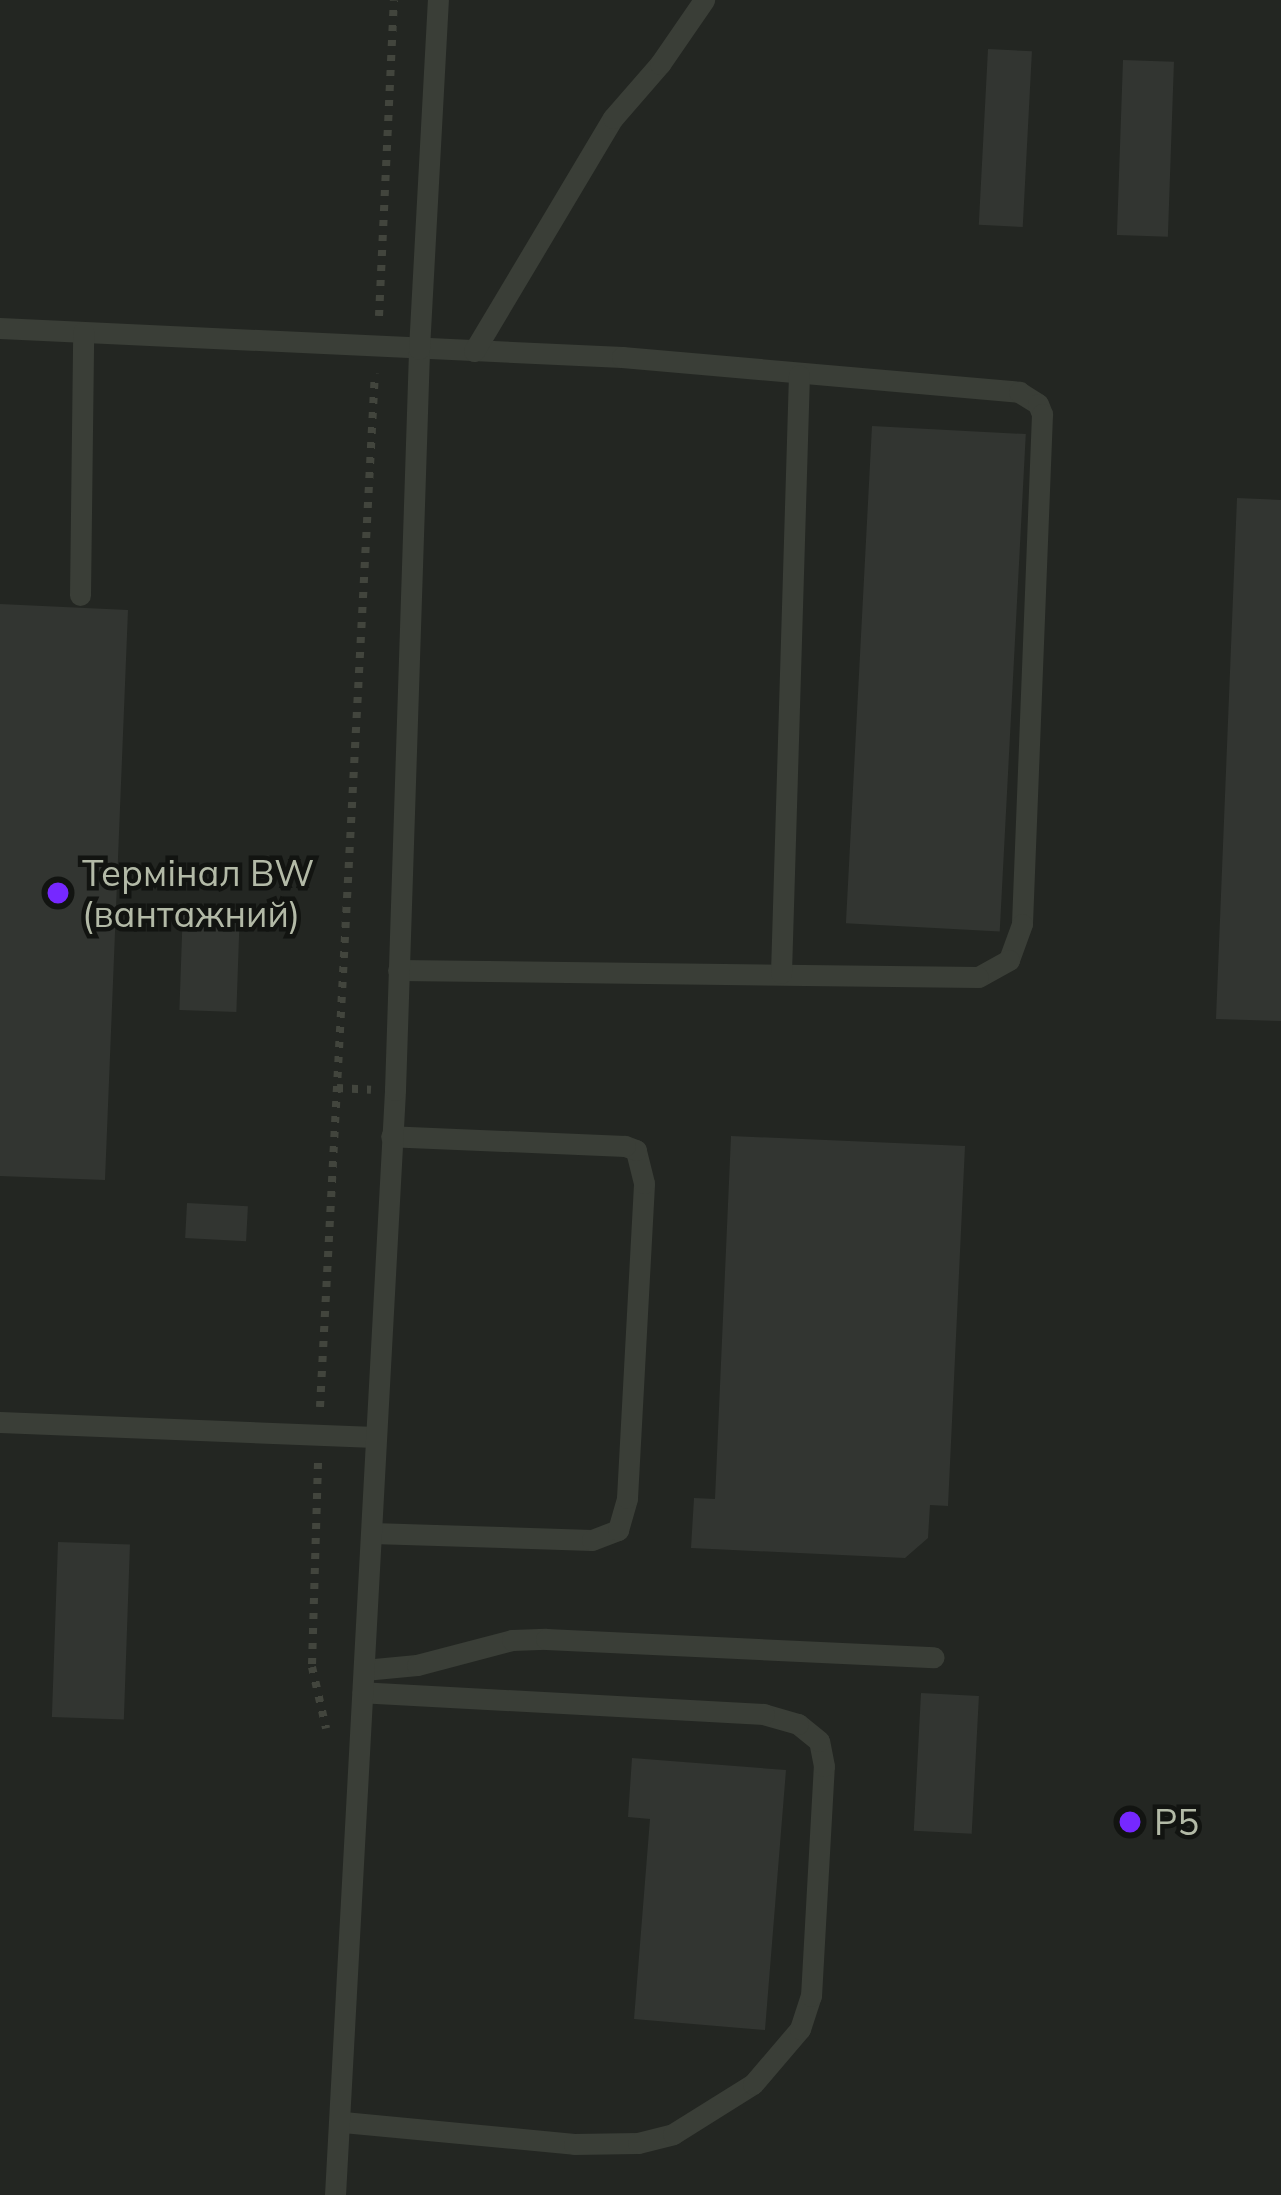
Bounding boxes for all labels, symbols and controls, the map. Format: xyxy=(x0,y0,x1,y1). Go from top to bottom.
place label: Термінал BW (вантажний) xyxy=(82,850,314,935)
marker: Термінал BW (вантажний) xyxy=(45,880,71,906)
place label: P5 xyxy=(1154,1800,1199,1844)
marker: P5 xyxy=(1117,1809,1143,1835)

